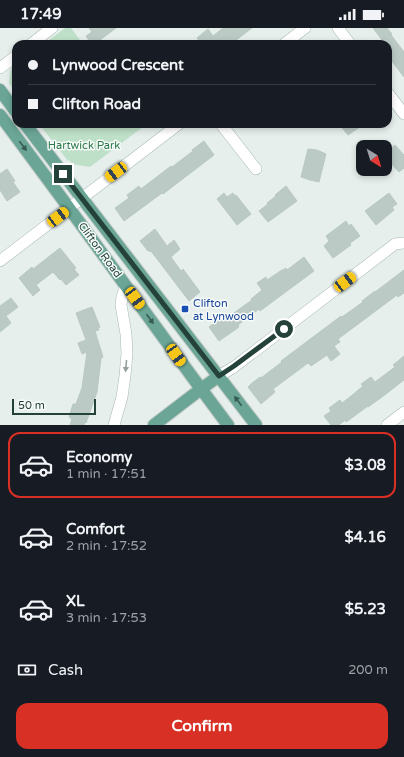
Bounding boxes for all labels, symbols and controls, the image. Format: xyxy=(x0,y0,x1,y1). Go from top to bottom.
text: 17:49 xyxy=(20,5,62,23)
text: Lynwood Crescent xyxy=(52,56,184,74)
text: Clifton Road xyxy=(52,95,141,113)
park label: Hartwick Park xyxy=(48,139,120,152)
north arrow xyxy=(356,140,392,176)
map controls xyxy=(356,140,392,176)
one-way arrow xyxy=(19,141,28,152)
car xyxy=(103,160,129,184)
route end xyxy=(54,165,72,183)
car xyxy=(45,205,71,229)
street label: Clifton Road xyxy=(76,220,124,280)
car xyxy=(332,270,358,294)
car xyxy=(123,285,147,311)
place label: Clifton at Lynwood xyxy=(193,297,254,323)
marker: Clifton at Lynwood xyxy=(180,304,190,314)
one-way arrow xyxy=(146,313,154,324)
route start xyxy=(275,320,293,338)
car xyxy=(164,342,188,368)
one-way arrow xyxy=(123,360,130,372)
one-way arrow xyxy=(234,395,242,406)
scale bar xyxy=(12,397,96,416)
text: 50 m xyxy=(18,399,45,412)
icon: car xyxy=(18,447,54,483)
text: Economy xyxy=(66,448,132,466)
text: $3.08 xyxy=(345,456,386,474)
text: 1 min · 17:51 xyxy=(66,466,147,482)
icon: car xyxy=(18,519,54,555)
text: Comfort xyxy=(66,520,125,538)
text: $4.16 xyxy=(345,528,386,546)
text: 2 min · 17:52 xyxy=(66,538,147,554)
icon: car xyxy=(18,591,54,627)
text: XL xyxy=(66,592,85,610)
text: $5.23 xyxy=(345,600,386,618)
text: 3 min · 17:53 xyxy=(66,610,147,626)
icon: cash xyxy=(16,659,38,681)
text: Cash xyxy=(48,661,83,679)
text: 200 m xyxy=(348,662,388,678)
button: Confirm xyxy=(16,703,388,749)

